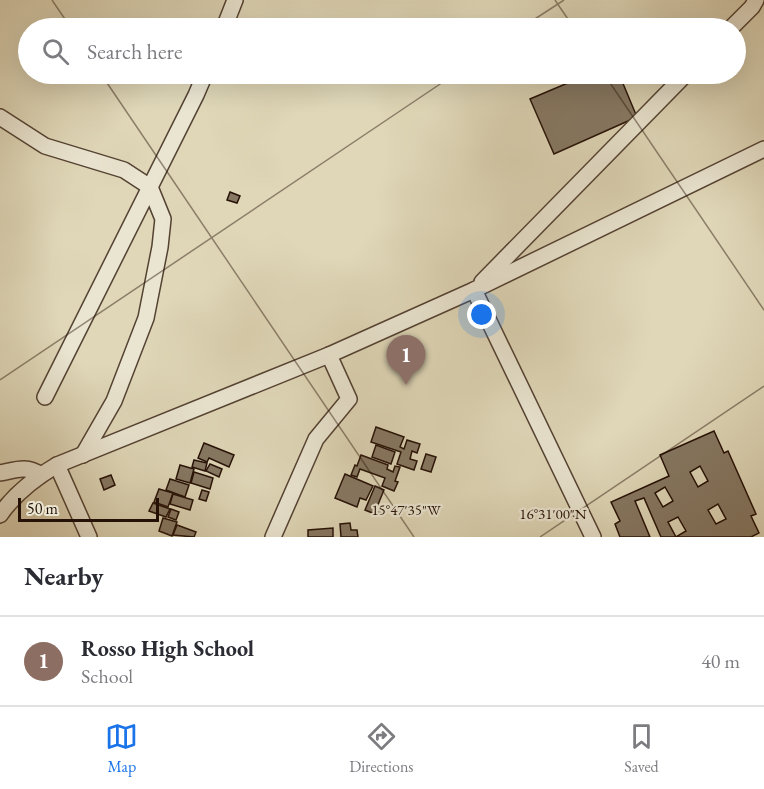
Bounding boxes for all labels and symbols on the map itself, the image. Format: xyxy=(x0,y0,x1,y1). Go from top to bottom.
your location xyxy=(467,300,496,329)
pin: 1 xyxy=(386,336,426,385)
scale bar xyxy=(18,495,159,522)
text: 15°47'35"W xyxy=(371,500,441,519)
text: 16°31'00"N xyxy=(519,504,587,523)

